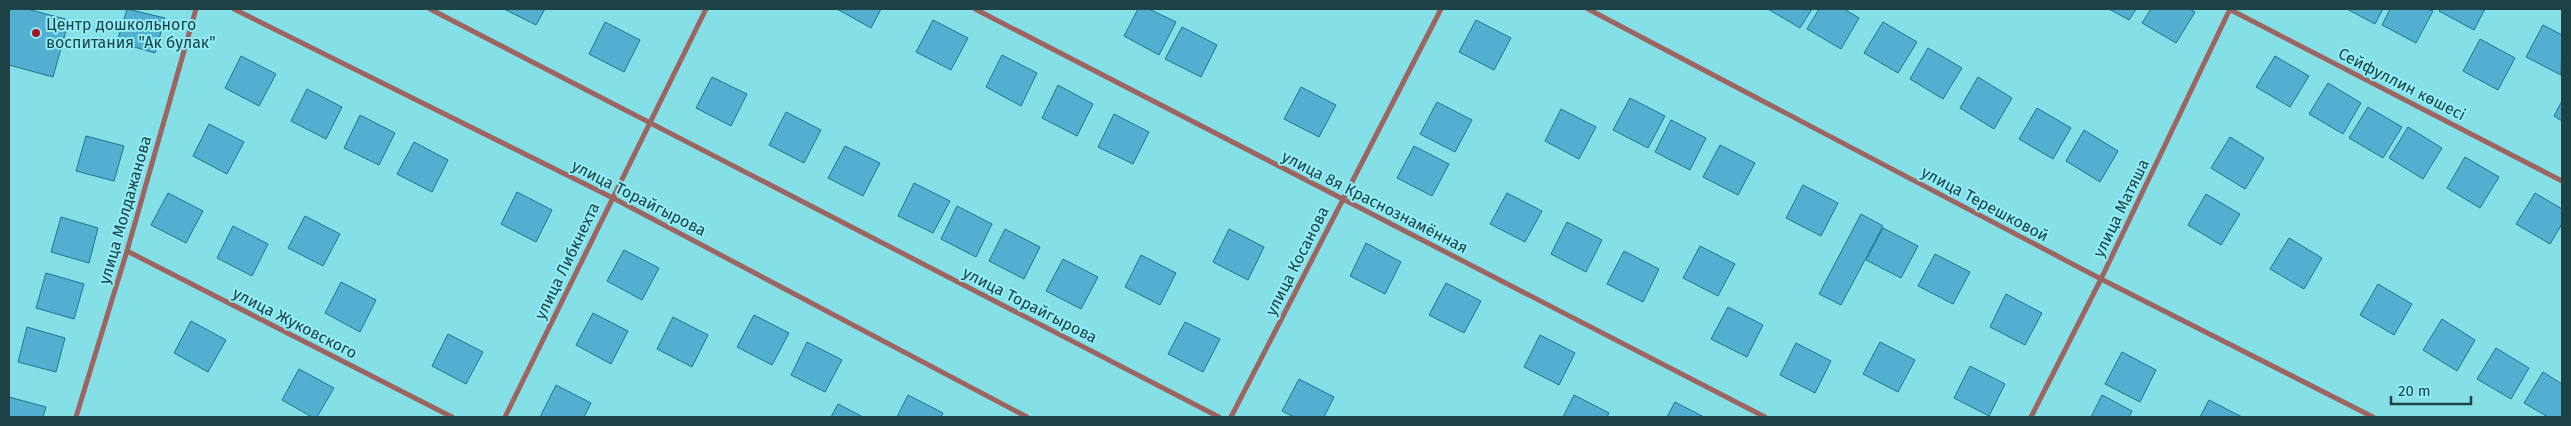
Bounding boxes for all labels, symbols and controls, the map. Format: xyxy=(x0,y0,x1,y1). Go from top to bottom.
place label: Центр дошкольного воспитания "Ак булак" xyxy=(46,15,216,52)
marker: Центр дошкольного воспитания "Ак булак" xyxy=(30,27,42,39)
street label: Сейфуллин көшесі xyxy=(2335,44,2469,124)
street label: улица Молдажанова xyxy=(95,134,155,286)
street label: улица 8я Краснознамённая xyxy=(1279,147,1471,257)
street label: улица Торайгырова xyxy=(569,156,709,240)
street label: улица Матяша xyxy=(2089,156,2153,260)
street label: улица Терешковой xyxy=(1918,162,2052,246)
street label: улица Либкнехта xyxy=(530,199,604,323)
street label: улица Косанова xyxy=(1261,203,1333,319)
street label: улица Торайгырова xyxy=(960,263,1100,347)
street label: улица Жуковского xyxy=(230,283,360,363)
scale bar xyxy=(2391,374,2471,406)
text: 20 m xyxy=(2398,382,2431,400)

